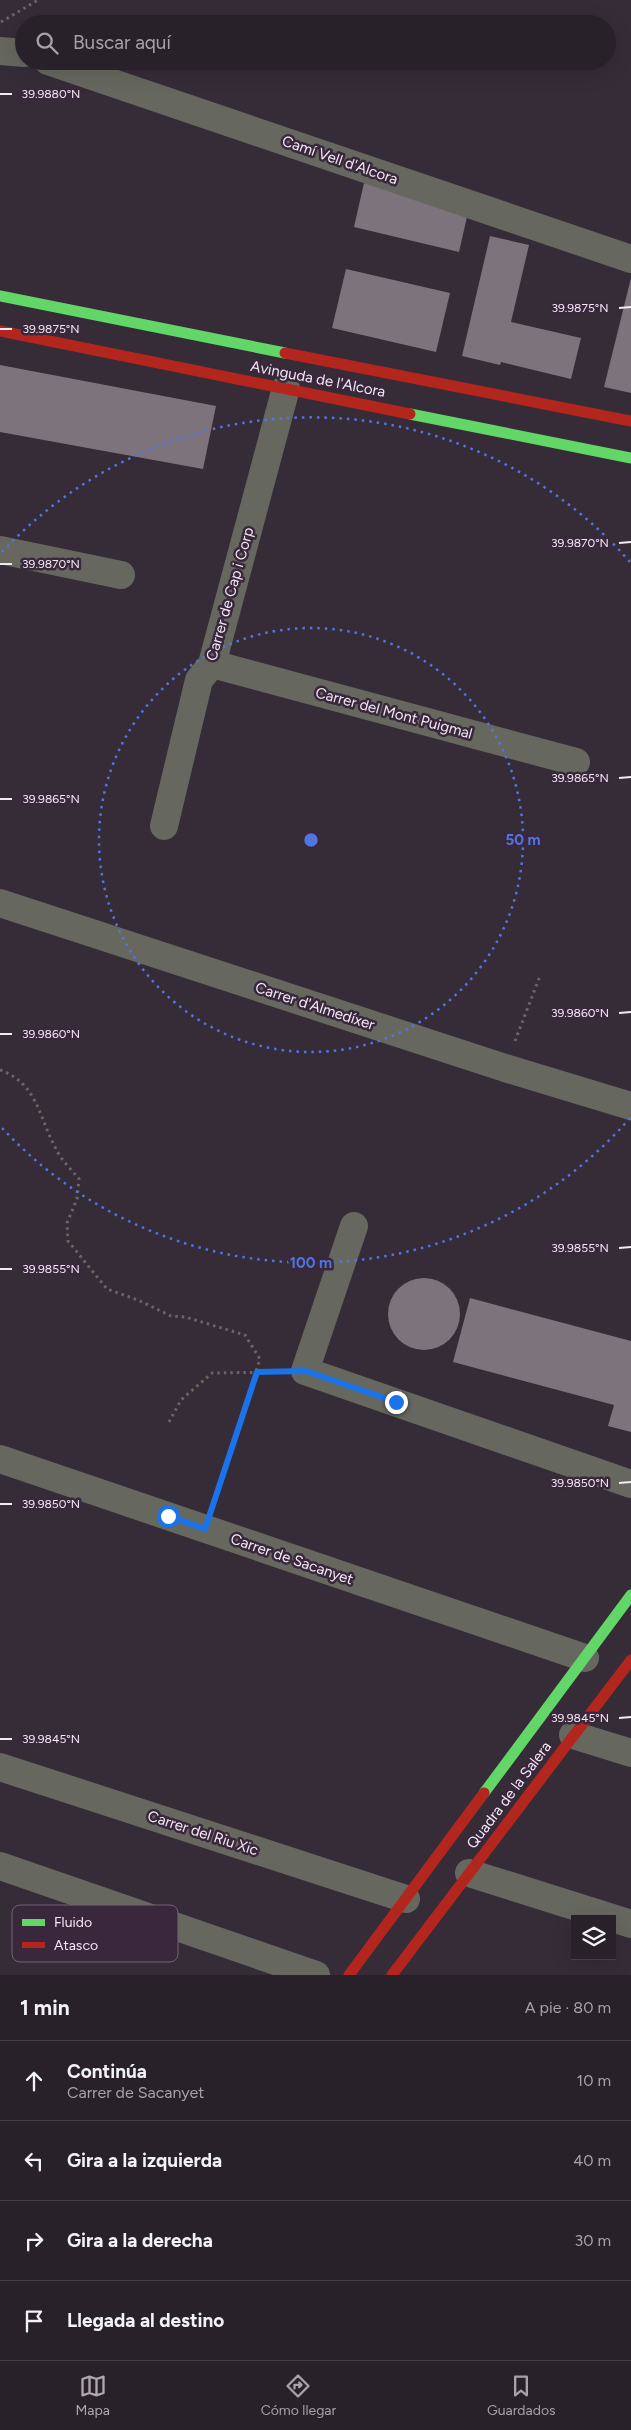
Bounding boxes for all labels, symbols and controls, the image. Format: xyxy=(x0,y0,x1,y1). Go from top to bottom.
search box xyxy=(15,15,616,70)
icon: search xyxy=(33,29,61,57)
text: Buscar aquí xyxy=(73,31,171,54)
text: 39.9880°N xyxy=(22,87,80,101)
street label: Camí Vell d'Alcora xyxy=(280,132,400,188)
text: 39.9875°N xyxy=(551,301,609,315)
text: 39.9875°N xyxy=(22,322,80,336)
street label: Avinguda de l'Alcora xyxy=(249,357,387,401)
street label: Carrer de Cap i Corp xyxy=(202,525,258,663)
text: 39.9870°N xyxy=(551,536,609,550)
text: 39.9870°N xyxy=(22,557,80,571)
street label: Carrer del Mont Puigmal xyxy=(314,683,474,743)
text: 39.9865°N xyxy=(551,771,609,785)
text: 39.9865°N xyxy=(22,792,80,806)
centre of rings xyxy=(302,831,320,849)
text: 50 m xyxy=(505,831,541,849)
street label: Carrer d'Almedíxer xyxy=(253,978,377,1034)
text: 39.9860°N xyxy=(551,1006,609,1020)
text: 39.9860°N xyxy=(22,1027,80,1041)
text: 39.9855°N xyxy=(551,1241,609,1255)
text: 100 m xyxy=(290,1254,332,1272)
text: 39.9855°N xyxy=(22,1262,80,1276)
route end xyxy=(385,1391,408,1414)
text: 39.9850°N xyxy=(551,1476,609,1490)
text: 39.9850°N xyxy=(22,1497,80,1511)
route start xyxy=(157,1505,180,1528)
street label: Carrer de Sacanyet xyxy=(228,1530,356,1589)
text: 39.9845°N xyxy=(551,1711,609,1725)
text: 39.9845°N xyxy=(22,1732,80,1746)
street label: Quadra de la Salera xyxy=(463,1738,555,1852)
street label: Carrer del Riu Xic xyxy=(145,1807,261,1859)
legend xyxy=(12,1905,178,1962)
text: Fluido xyxy=(54,1914,92,1931)
map controls xyxy=(571,1915,616,1960)
button: layers xyxy=(571,1915,616,1960)
text: Atasco xyxy=(54,1937,98,1954)
text: 1 min xyxy=(20,1995,70,2020)
text: A pie · 80 m xyxy=(525,1998,611,2017)
text: Continúa xyxy=(67,2060,147,2083)
icon: ahead xyxy=(20,2067,48,2095)
text: 10 m xyxy=(577,2071,611,2090)
text: Carrer de Sacanyet xyxy=(67,2083,204,2102)
icon: left xyxy=(20,2147,48,2175)
text: Gira a la izquierda xyxy=(67,2149,222,2172)
text: 40 m xyxy=(573,2151,611,2170)
icon: right xyxy=(20,2227,48,2255)
text: Gira a la derecha xyxy=(67,2229,213,2252)
text: 30 m xyxy=(574,2231,611,2250)
icon: arrive xyxy=(20,2307,48,2335)
text: Llegada al destino xyxy=(67,2309,224,2332)
tab: Mapa xyxy=(75,2372,110,2419)
tab: Cómo llegar xyxy=(261,2372,336,2419)
tab: Guardados xyxy=(487,2372,556,2419)

